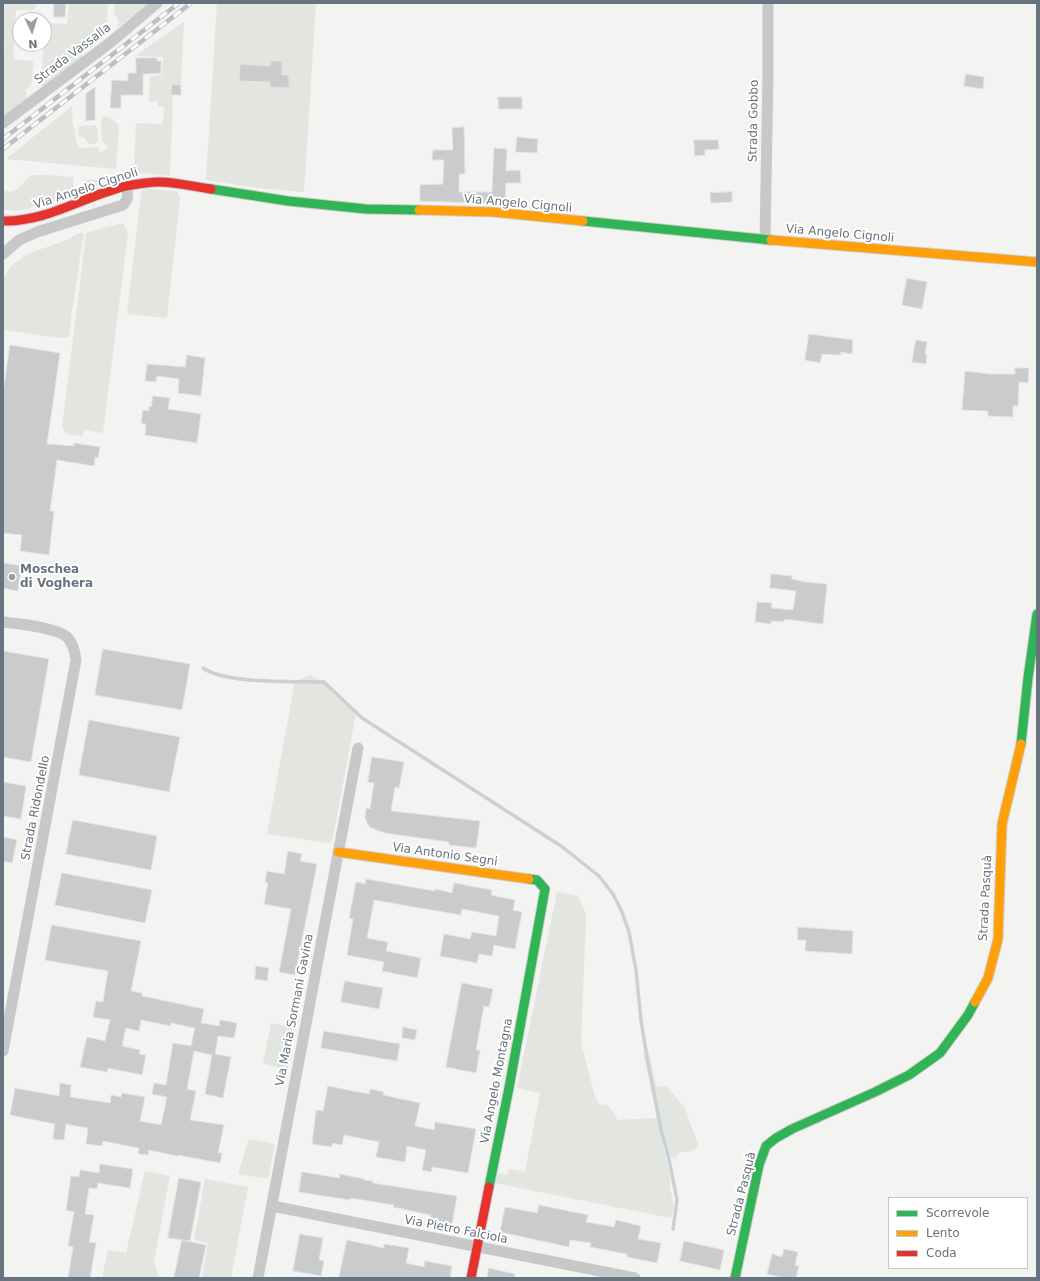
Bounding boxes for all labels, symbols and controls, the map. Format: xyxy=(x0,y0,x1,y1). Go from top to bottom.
north arrow xyxy=(12,12,52,52)
street label: Strada Vassalla xyxy=(32,21,114,87)
text: N xyxy=(28,37,38,50)
street label: Strada Gobbo xyxy=(746,80,762,162)
street label: Via Angelo Cignoli xyxy=(32,165,140,213)
street label: Via Angelo Cignoli xyxy=(463,192,573,216)
street label: Via Angelo Cignoli xyxy=(785,222,895,246)
place label: Moschea di Voghera xyxy=(20,563,93,591)
marker: Moschea di Voghera xyxy=(7,572,17,582)
street label: Strada Ridondello xyxy=(19,754,53,862)
street label: Via Antonio Segni xyxy=(392,840,498,870)
street label: Strada Pasquà xyxy=(977,855,995,941)
street label: Via Maria Sormani Gavina xyxy=(273,932,317,1088)
street label: Via Angelo Montagna xyxy=(478,1017,516,1145)
street label: Strada Pasquà xyxy=(725,1150,759,1238)
legend xyxy=(888,1197,1028,1269)
text: Scorrevole xyxy=(926,1206,990,1220)
street label: Via Pietro Falciola xyxy=(403,1213,509,1247)
text: Lento xyxy=(926,1226,960,1240)
text: Coda xyxy=(926,1246,957,1260)

